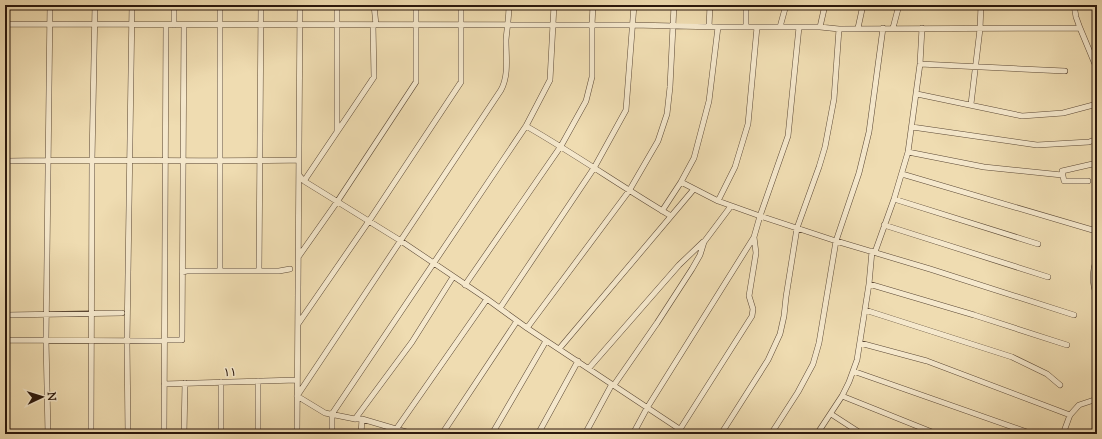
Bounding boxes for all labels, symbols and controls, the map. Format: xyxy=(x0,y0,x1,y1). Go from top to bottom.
street label: ۱۱ xyxy=(223,364,237,382)
north arrow xyxy=(22,377,62,417)
text: N xyxy=(43,390,59,402)

